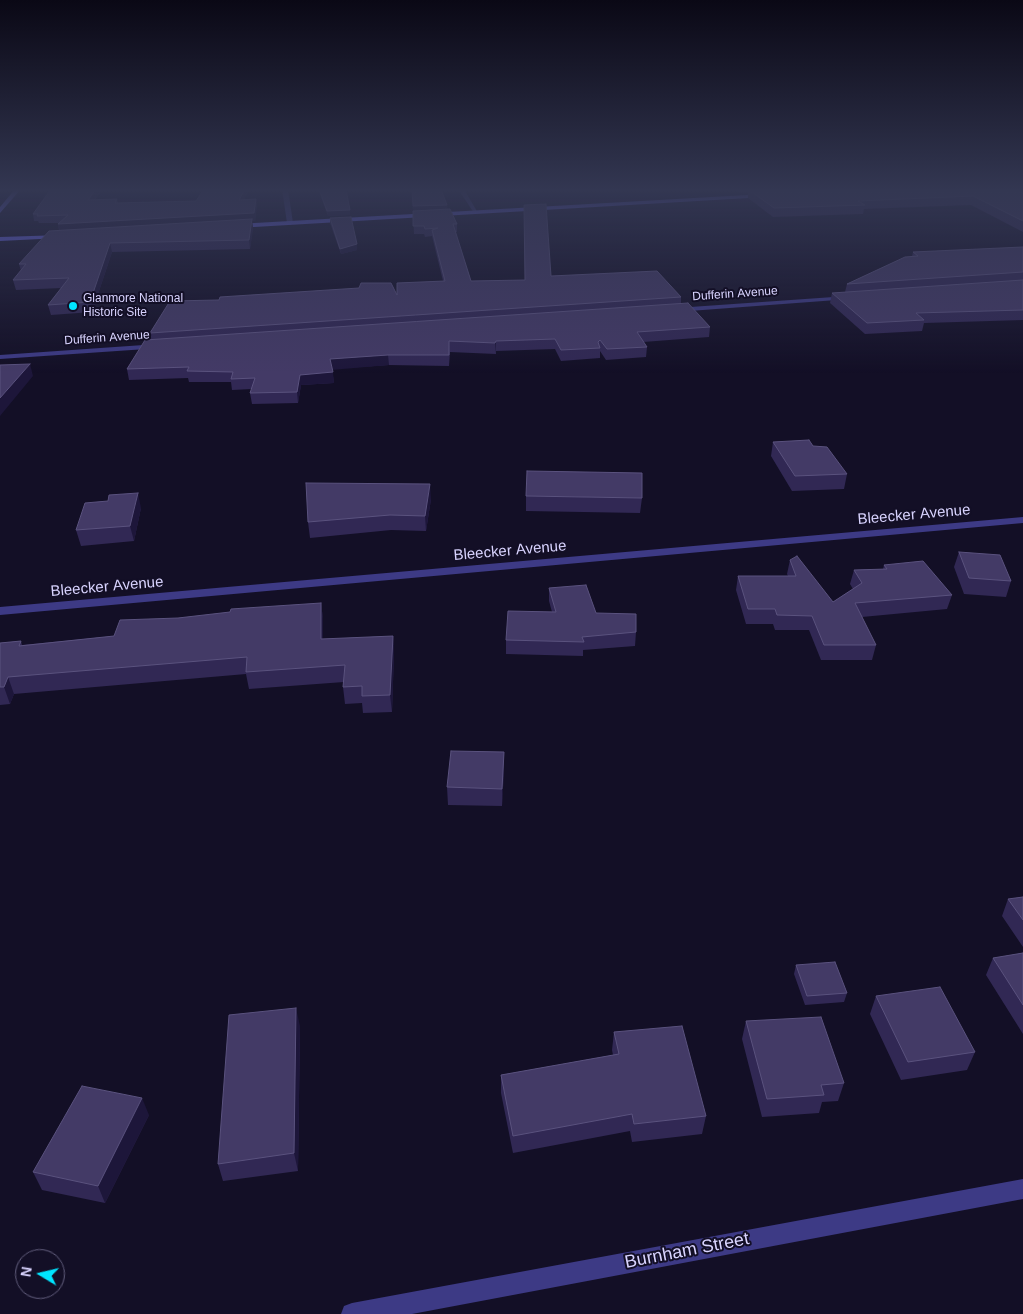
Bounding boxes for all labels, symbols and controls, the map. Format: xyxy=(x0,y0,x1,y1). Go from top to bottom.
street label: Dufferin Avenue xyxy=(692,284,778,304)
place label: Glanmore National Historic Site xyxy=(83,292,183,320)
marker: Glanmore National Historic Site xyxy=(67,300,79,312)
street label: Dufferin Avenue xyxy=(64,328,150,348)
street label: Bleecker Avenue xyxy=(857,501,971,529)
street label: Bleecker Avenue xyxy=(453,537,567,565)
street label: Bleecker Avenue xyxy=(50,573,164,601)
street label: Burnham Street xyxy=(623,1228,751,1274)
north arrow xyxy=(15,1249,65,1299)
text: N xyxy=(17,1266,35,1278)

